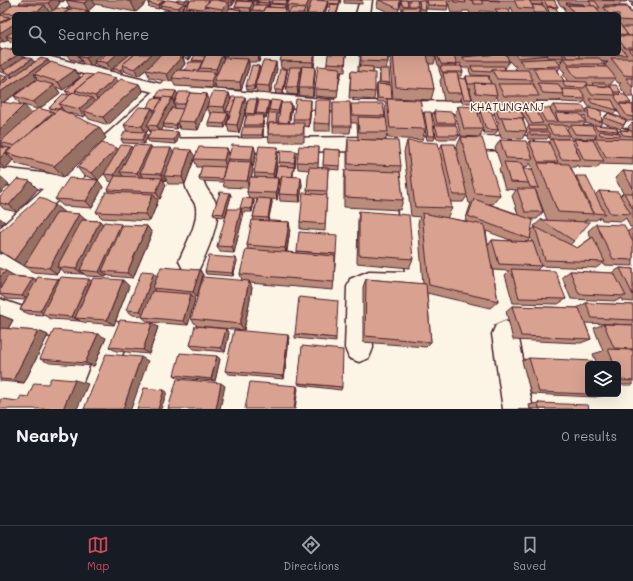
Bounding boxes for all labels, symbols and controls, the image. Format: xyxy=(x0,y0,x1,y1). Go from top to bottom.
search box xyxy=(12,12,621,56)
icon: search xyxy=(26,23,48,45)
text: Search here xyxy=(58,24,149,44)
street label: KHATUNGANJ xyxy=(470,99,544,114)
map controls xyxy=(585,361,621,397)
button: layers xyxy=(585,361,621,397)
text: Nearby xyxy=(16,424,78,446)
text: 0 results xyxy=(562,427,617,444)
tab: Map xyxy=(87,534,109,573)
tab: Directions xyxy=(283,534,339,573)
tab: Saved xyxy=(513,534,546,573)

